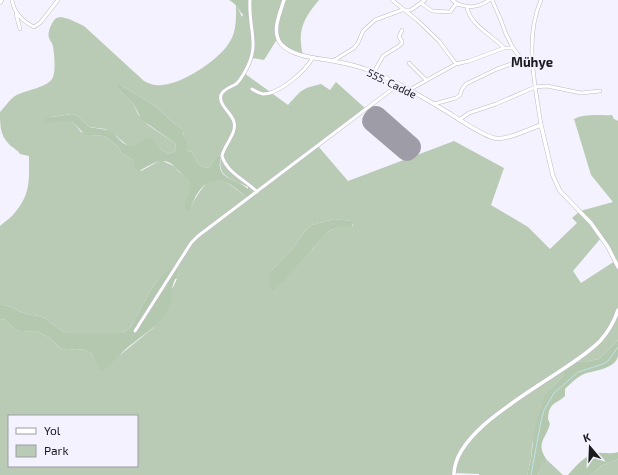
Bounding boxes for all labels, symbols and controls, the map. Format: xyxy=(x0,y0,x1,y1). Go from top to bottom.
district label: Mühye xyxy=(511,54,553,70)
street label: 555. Cadde xyxy=(365,65,419,101)
legend xyxy=(8,415,138,467)
text: Yol xyxy=(44,423,61,437)
north arrow xyxy=(570,427,610,467)
text: K xyxy=(581,430,592,444)
text: Park xyxy=(44,443,69,457)

